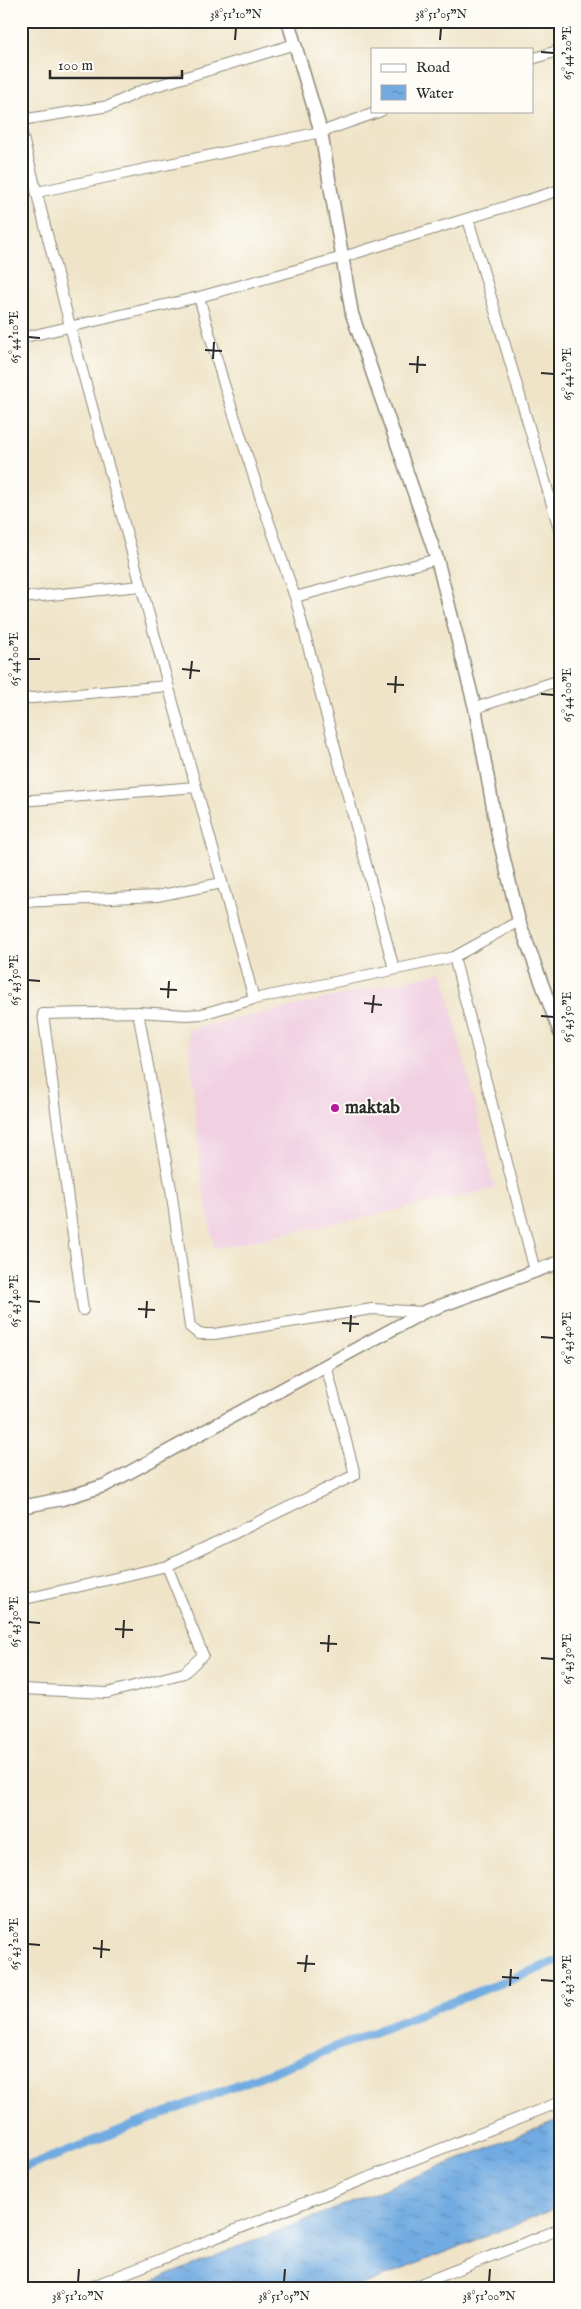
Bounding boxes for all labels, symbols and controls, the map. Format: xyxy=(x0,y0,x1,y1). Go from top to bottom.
text: 38°51'10"N xyxy=(210,7,262,22)
text: 38°51'05"N xyxy=(415,7,467,22)
text: 65°44'20"E xyxy=(560,26,575,80)
scale bar xyxy=(50,48,182,80)
legend xyxy=(371,48,534,112)
text: 100 m xyxy=(58,56,94,75)
text: Road xyxy=(416,58,451,77)
text: Water xyxy=(416,84,454,103)
text: 65°44'10"E xyxy=(7,311,22,363)
text: 65°44'10"E xyxy=(560,348,575,400)
text: 65°44'00"E xyxy=(7,632,22,686)
text: 65°44'00"E xyxy=(560,668,575,722)
text: 65°43'50"E xyxy=(7,954,22,1006)
text: 65°43'50"E xyxy=(560,991,575,1043)
place label: maktab xyxy=(345,1097,400,1120)
marker: maktab xyxy=(329,1102,341,1114)
text: 65°43'40"E xyxy=(7,1275,22,1327)
text: 65°43'40"E xyxy=(560,1312,575,1364)
text: 65°43'30"E xyxy=(7,1596,22,1648)
text: 65°43'30"E xyxy=(560,1633,575,1685)
text: 65°43'20"E xyxy=(7,1918,22,1970)
text: 65°43'20"E xyxy=(560,1955,575,2007)
text: 38°51'10"N xyxy=(52,2289,104,2304)
text: 38°51'05"N xyxy=(258,2289,310,2304)
text: 38°51'00"N xyxy=(462,2289,516,2304)

